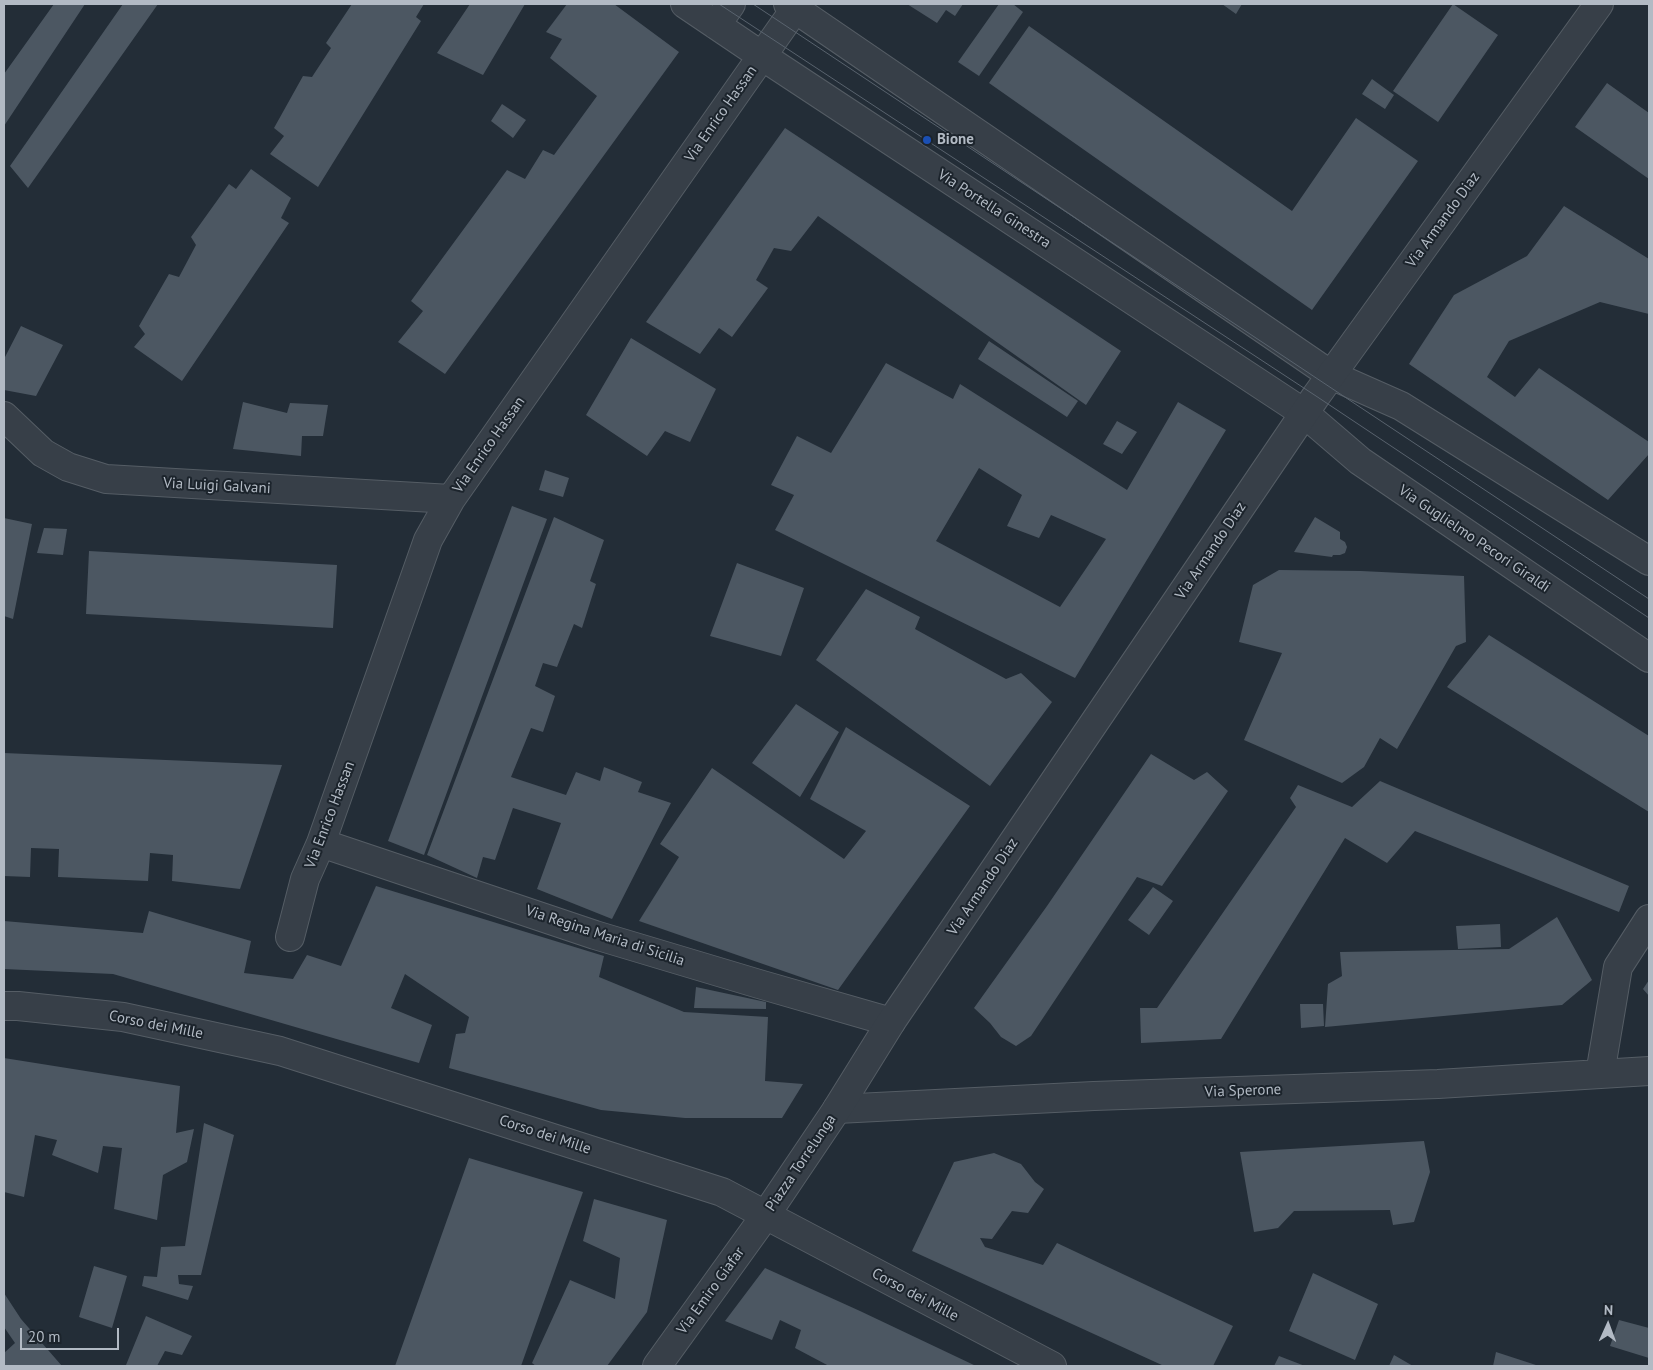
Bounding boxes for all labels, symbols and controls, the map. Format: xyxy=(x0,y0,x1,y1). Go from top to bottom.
street label: Via Enrico Hassan xyxy=(681,62,761,166)
place label: Bione xyxy=(937,131,974,149)
marker: Bione xyxy=(921,134,933,146)
street label: Via Portella Ginestra xyxy=(934,166,1054,252)
street label: Via Armando Diaz xyxy=(1402,169,1484,271)
street label: Via Enrico Hassan xyxy=(449,393,529,497)
street label: Via Luigi Galvani xyxy=(163,474,271,498)
street label: Via Guglielmo Pecori Giraldi xyxy=(1395,481,1553,597)
street label: Via Armando Diaz xyxy=(1172,499,1250,603)
street label: Via Enrico Hassan xyxy=(301,759,359,871)
street label: Via Armando Diaz xyxy=(944,835,1022,939)
street label: Via Regina Maria di Sicilia xyxy=(523,902,687,970)
street label: Corso dei Mille xyxy=(107,1007,205,1043)
street label: Via Sperone xyxy=(1204,1081,1282,1101)
street label: Piazza Torrelunga xyxy=(762,1111,840,1215)
street label: Corso dei Mille xyxy=(497,1112,593,1158)
street label: Via Emiro Giafar xyxy=(673,1244,749,1338)
street label: Corso dei Mille xyxy=(869,1265,961,1325)
north arrow xyxy=(1583,1300,1633,1350)
text: N xyxy=(1604,1301,1613,1319)
scale bar xyxy=(22,1318,121,1350)
text: 20 m xyxy=(28,1327,61,1346)

